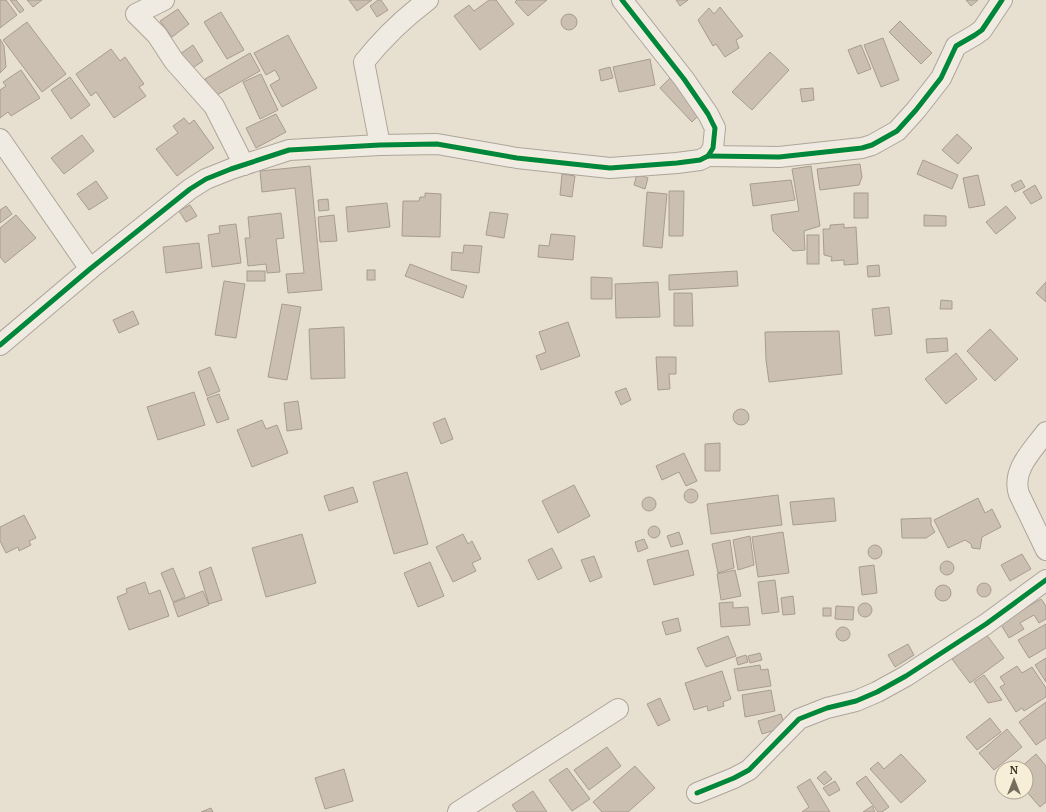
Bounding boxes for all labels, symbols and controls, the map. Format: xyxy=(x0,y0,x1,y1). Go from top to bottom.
north arrow xyxy=(994,760,1034,800)
text: N xyxy=(1010,763,1019,777)

